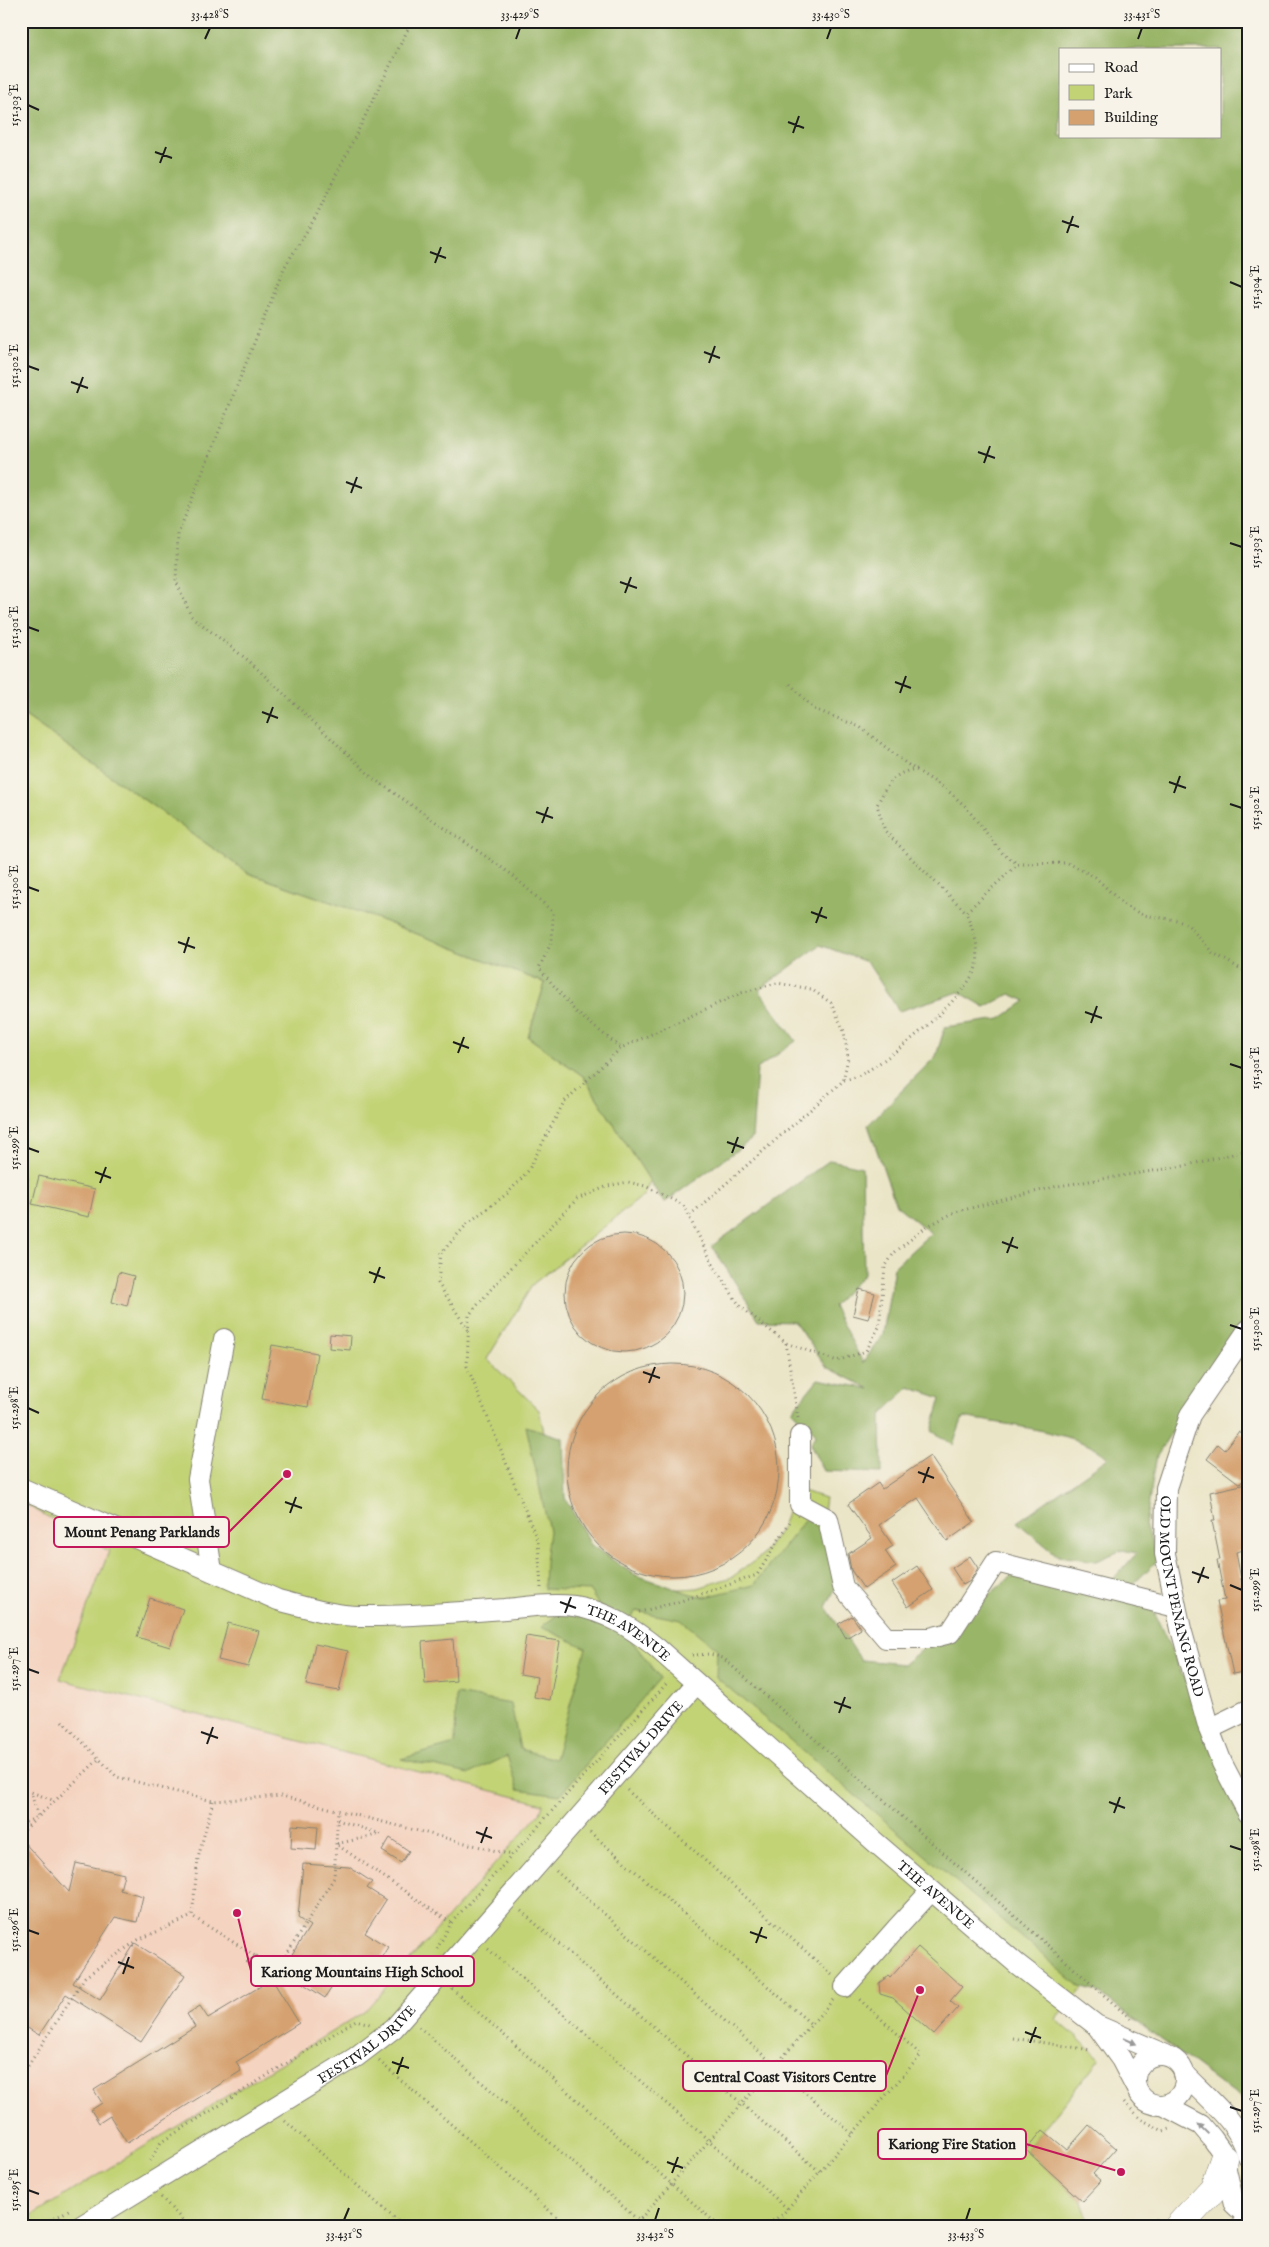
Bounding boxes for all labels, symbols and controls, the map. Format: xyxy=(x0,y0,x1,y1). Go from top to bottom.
text: 33.428°S xyxy=(191,7,229,22)
text: 33.429°S xyxy=(501,7,539,22)
text: 33.430°S xyxy=(812,7,850,22)
text: 33.431°S xyxy=(1124,7,1160,22)
legend xyxy=(1059,48,1222,138)
text: Road xyxy=(1104,58,1139,77)
text: 151.303°E xyxy=(7,84,22,126)
text: Park xyxy=(1104,84,1134,103)
text: Building xyxy=(1104,108,1159,127)
text: 151.304°E xyxy=(1248,265,1263,309)
text: 151.302°E xyxy=(7,344,22,388)
text: 151.303°E xyxy=(1248,526,1263,568)
text: 151.301°E xyxy=(7,606,22,648)
text: 151.302°E xyxy=(1248,786,1263,830)
text: 151.300°E xyxy=(7,865,22,909)
text: 151.301°E xyxy=(1248,1047,1263,1089)
text: 151.299°E xyxy=(7,1126,22,1170)
text: 151.300°E xyxy=(1248,1307,1263,1351)
text: 151.298°E xyxy=(7,1386,22,1430)
street label: OLD MOUNT PENANG ROAD xyxy=(1155,1496,1208,1699)
callout: Mount Penang Parklands xyxy=(54,1517,229,1547)
text: Mount Penang Parklands xyxy=(64,1523,221,1542)
text: 151.299°E xyxy=(1248,1568,1263,1612)
street label: THE AVENUE xyxy=(584,1601,674,1666)
text: 151.297°E xyxy=(7,1647,22,1691)
street label: FESTIVAL DRIVE xyxy=(595,1697,688,1799)
text: 151.298°E xyxy=(1248,1828,1263,1872)
street label: THE AVENUE xyxy=(893,1857,978,1934)
text: 151.296°E xyxy=(7,1908,22,1952)
callout: Kariong Mountains High School xyxy=(251,1956,474,1986)
text: Kariong Mountains High School xyxy=(261,1963,464,1982)
street label: FESTIVAL DRIVE xyxy=(315,2001,420,2088)
one-way arrow xyxy=(1123,2036,1138,2045)
callout: Central Coast Visitors Centre xyxy=(683,2061,886,2091)
text: Central Coast Visitors Centre xyxy=(694,2068,876,2087)
text: 151.297°E xyxy=(1248,2089,1263,2133)
one-way arrow xyxy=(1197,2123,1209,2135)
callout: Kariong Fire Station xyxy=(878,2129,1026,2159)
text: Kariong Fire Station xyxy=(888,2135,1016,2154)
text: 151.295°E xyxy=(7,2168,22,2212)
text: 33.431°S xyxy=(326,2227,362,2242)
text: 33.432°S xyxy=(636,2227,674,2242)
text: 33.433°S xyxy=(948,2227,984,2242)

